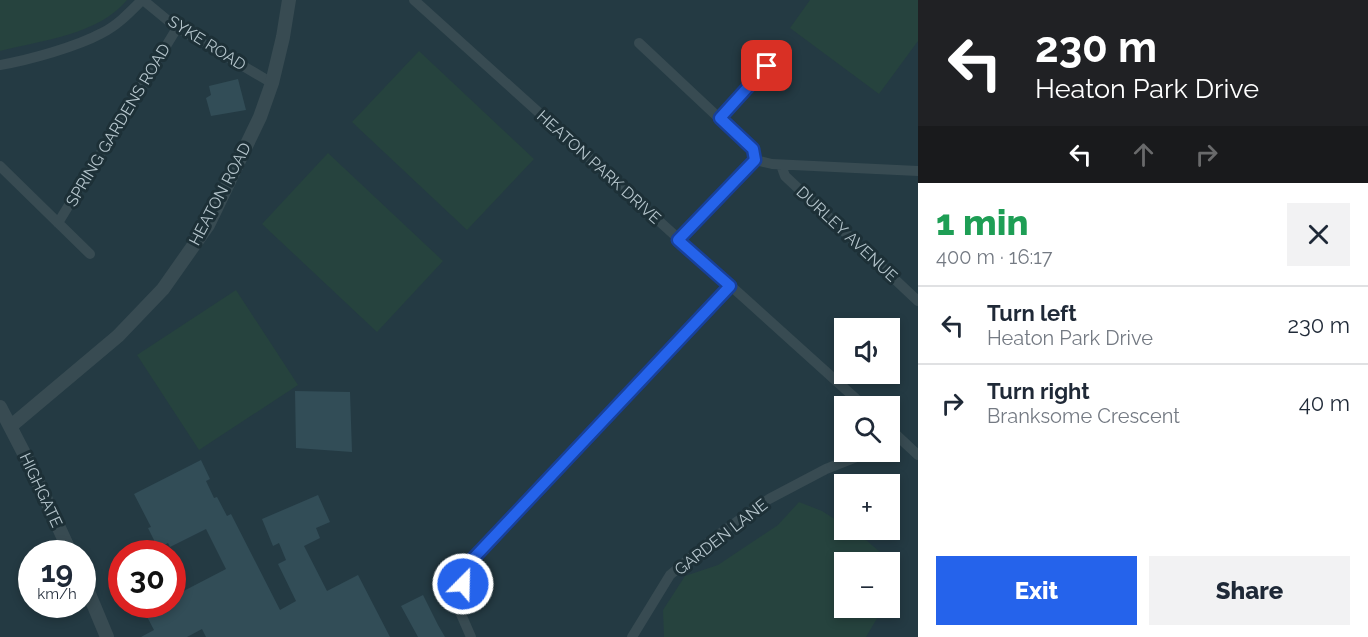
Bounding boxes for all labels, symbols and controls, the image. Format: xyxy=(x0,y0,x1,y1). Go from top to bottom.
street label: SYKE ROAD xyxy=(165,12,249,74)
text: 230 m xyxy=(1035,23,1157,72)
icon: left xyxy=(936,24,1014,102)
street label: SPRING GARDENS ROAD xyxy=(62,40,174,210)
pin xyxy=(741,40,792,91)
icon: arrive xyxy=(750,49,783,82)
text: Heaton Park Drive xyxy=(1035,73,1259,104)
street label: HEATON PARK DRIVE xyxy=(533,106,665,228)
icon: left xyxy=(1064,138,1097,171)
icon: ahead xyxy=(1127,138,1160,171)
icon: right xyxy=(1190,138,1223,171)
street label: HEATON ROAD xyxy=(185,139,255,249)
street label: DURLEY AVENUE xyxy=(793,182,902,286)
text: 1 min xyxy=(936,201,1028,243)
button: close xyxy=(1287,203,1350,266)
text: 400 m · 16:17 xyxy=(936,245,1052,269)
text: Turn left xyxy=(987,300,1077,326)
icon: left xyxy=(936,309,969,342)
text: 230 m xyxy=(1287,312,1350,338)
map controls xyxy=(834,318,900,618)
button: sound xyxy=(834,318,900,384)
text: Heaton Park Drive xyxy=(987,326,1153,350)
text: Turn right xyxy=(987,378,1090,404)
icon: right xyxy=(936,387,969,420)
text: 40 m xyxy=(1299,390,1350,416)
button: search xyxy=(834,396,900,462)
text: Branksome Crescent xyxy=(987,404,1180,428)
street label: HIGHGATE xyxy=(16,450,67,530)
button: + xyxy=(834,474,900,540)
street label: GARDEN LANE xyxy=(671,495,771,579)
speed limit sign: 30 xyxy=(108,540,186,618)
position arrow xyxy=(431,552,495,616)
button: − xyxy=(834,552,900,618)
text: 19 xyxy=(41,554,73,589)
button: Exit xyxy=(936,556,1137,625)
button: Share xyxy=(1149,556,1350,625)
text: km/h xyxy=(37,585,77,603)

